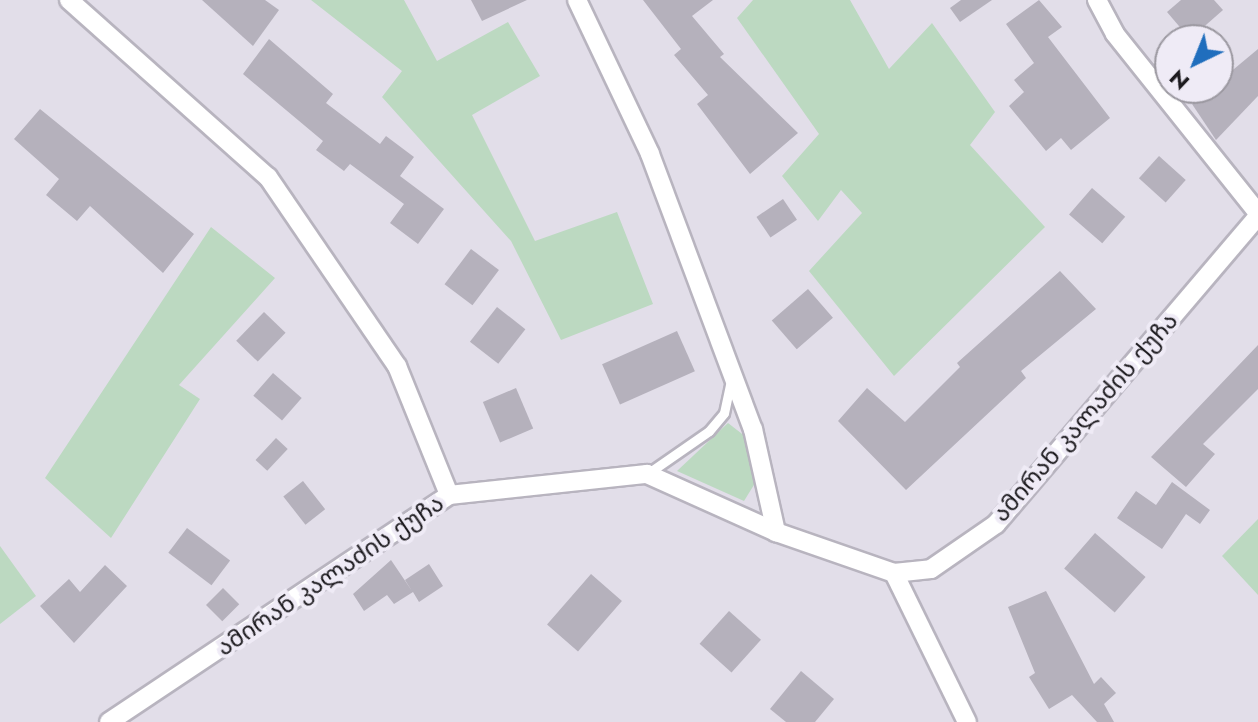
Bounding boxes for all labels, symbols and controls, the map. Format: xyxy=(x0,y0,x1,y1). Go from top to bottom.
north arrow xyxy=(1154,24,1234,104)
text: N xyxy=(1162,62,1196,98)
street label: ამირან კალაძის ქუჩა xyxy=(986,307,1184,527)
street label: ამირან კალაძის ქუჩა xyxy=(211,488,449,662)

